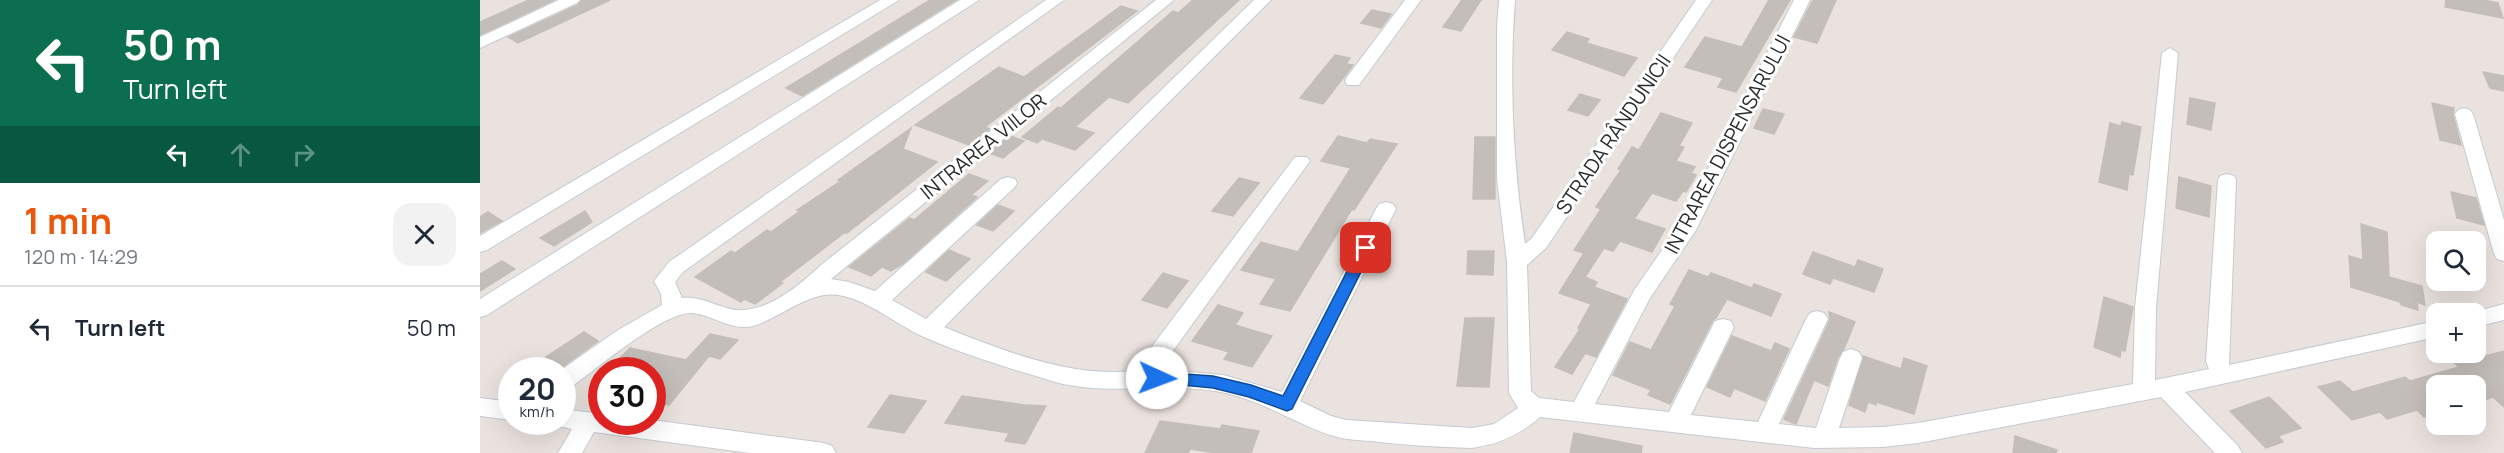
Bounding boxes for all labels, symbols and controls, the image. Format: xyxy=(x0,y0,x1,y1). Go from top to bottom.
text: 50 m xyxy=(123,15,221,73)
icon: left xyxy=(24,24,102,102)
street label: INTRAREA DISPENSARULUI xyxy=(1658,30,1796,258)
street label: STRADA RÂNDUNICII xyxy=(1549,49,1677,219)
text: Turn left xyxy=(123,70,227,107)
street label: INTRAREA VIILOR xyxy=(914,87,1052,205)
icon: left xyxy=(161,138,194,171)
icon: ahead xyxy=(224,138,257,171)
icon: right xyxy=(287,138,320,171)
text: 1 min xyxy=(24,196,112,245)
button: close xyxy=(393,203,456,266)
pin xyxy=(1340,222,1391,273)
icon: arrive xyxy=(1349,231,1382,264)
map controls xyxy=(2426,231,2486,435)
button: search xyxy=(2426,231,2486,291)
text: 120 m · 14:29 xyxy=(24,243,138,270)
button: + xyxy=(2426,303,2486,363)
icon: left xyxy=(24,312,57,345)
text: Turn left xyxy=(75,313,165,343)
text: 50 m xyxy=(407,313,456,343)
position arrow xyxy=(1125,346,1189,410)
speed limit sign: 30 xyxy=(588,357,666,435)
text: 20 xyxy=(518,368,556,409)
button: − xyxy=(2426,375,2486,435)
text: km/h xyxy=(520,401,554,422)

